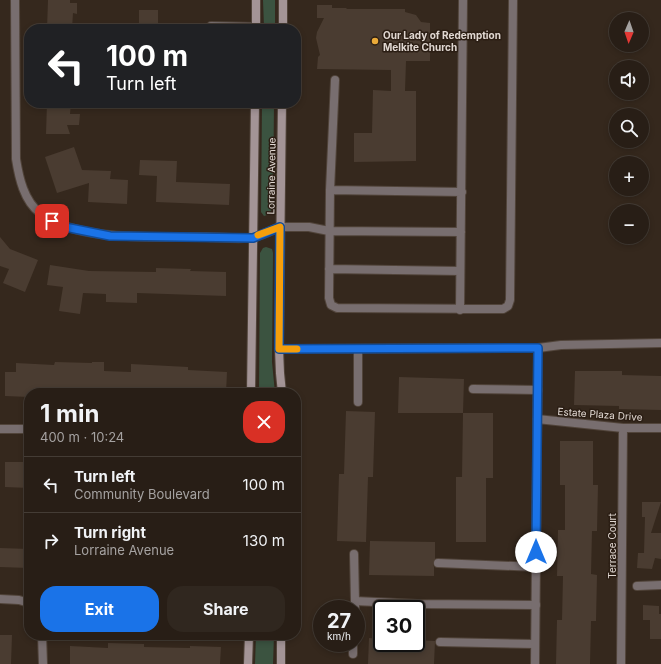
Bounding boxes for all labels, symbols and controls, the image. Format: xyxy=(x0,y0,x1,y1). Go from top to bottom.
north arrow xyxy=(609,12,649,52)
map controls xyxy=(609,12,649,244)
place label: Our Lady of Redemption Melkite Church xyxy=(383,29,501,53)
marker: Our Lady of Redemption Melkite Church xyxy=(370,36,380,46)
text: 100 m xyxy=(106,39,188,73)
icon: left xyxy=(40,40,92,92)
button: sound xyxy=(609,60,649,100)
text: Turn left xyxy=(106,73,176,94)
button: search xyxy=(609,108,649,148)
street label: Lorraine Avenue xyxy=(264,137,278,215)
button: + xyxy=(609,156,649,196)
pin xyxy=(35,204,69,238)
button: − xyxy=(609,204,649,244)
icon: arrive xyxy=(41,210,63,232)
text: 1 min xyxy=(40,399,99,428)
button: close xyxy=(243,401,285,443)
street label: Estate Plaza Drive xyxy=(557,405,643,423)
text: 400 m · 10:24 xyxy=(40,429,124,445)
text: Turn left xyxy=(74,467,135,486)
icon: left xyxy=(40,474,62,496)
text: 100 m xyxy=(243,475,285,494)
text: Community Boulevard xyxy=(74,486,210,502)
street label: Terrace Court xyxy=(606,512,618,579)
text: Turn right xyxy=(74,523,146,542)
icon: right xyxy=(40,530,62,552)
text: 130 m xyxy=(243,531,285,550)
position arrow xyxy=(515,531,557,573)
text: Lorraine Avenue xyxy=(74,542,174,558)
button: Exit xyxy=(40,586,159,632)
button: Share xyxy=(167,586,285,632)
speed limit sign: 30 xyxy=(373,600,425,652)
text: 27 xyxy=(327,609,351,633)
text: km/h xyxy=(327,630,351,642)

